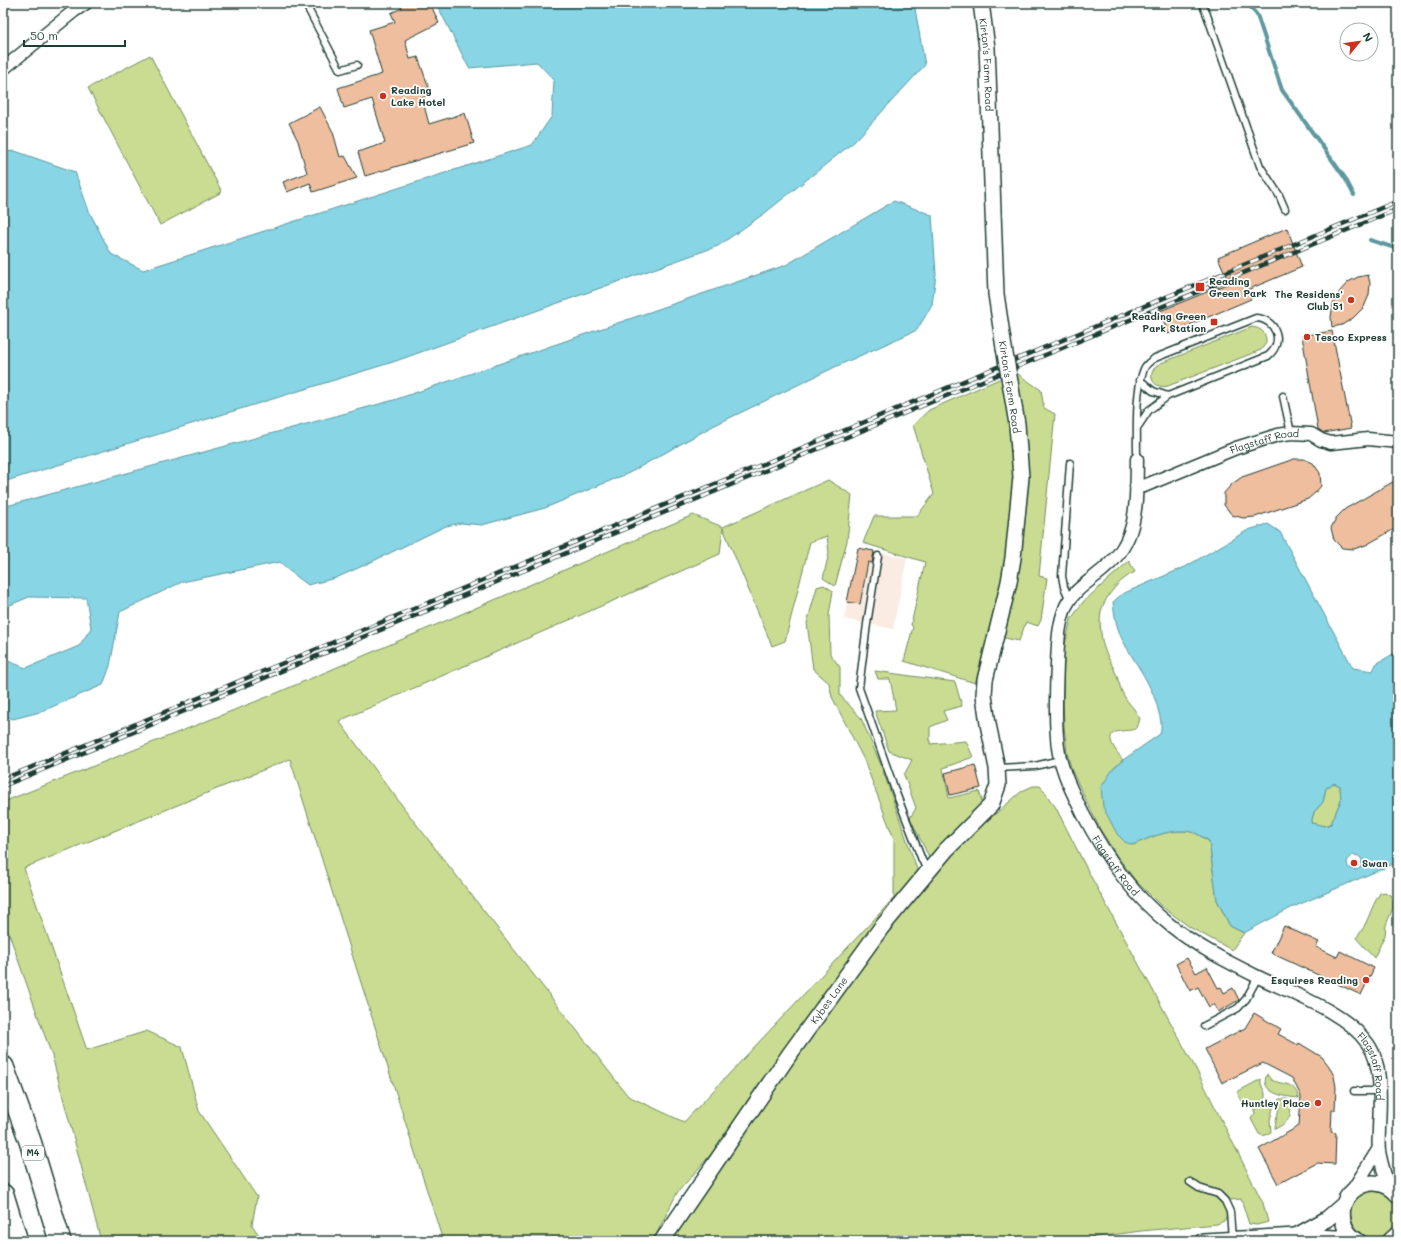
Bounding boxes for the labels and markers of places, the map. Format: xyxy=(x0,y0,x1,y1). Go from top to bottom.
place label: Reading Lake Hotel xyxy=(391,83,445,109)
marker: Reading Lake Hotel xyxy=(378,91,388,101)
place label: Reading Green Park xyxy=(1209,274,1267,300)
marker: Reading Green Park xyxy=(1194,281,1206,293)
place label: The Residens' Club 51 xyxy=(1275,287,1343,313)
marker: The Residens' Club 51 xyxy=(1346,295,1356,305)
place label: Reading Green Park Station xyxy=(1131,309,1206,335)
marker: Reading Green Park Station xyxy=(1209,317,1219,327)
place label: Tesco Express xyxy=(1315,330,1387,344)
marker: Tesco Express xyxy=(1302,332,1312,342)
place label: Swan xyxy=(1362,856,1388,870)
marker: Swan xyxy=(1349,858,1359,868)
place label: Esquires Reading xyxy=(1271,973,1358,987)
marker: Esquires Reading xyxy=(1361,975,1371,985)
place label: Huntley Place xyxy=(1241,1096,1310,1110)
marker: Huntley Place xyxy=(1313,1098,1323,1108)

